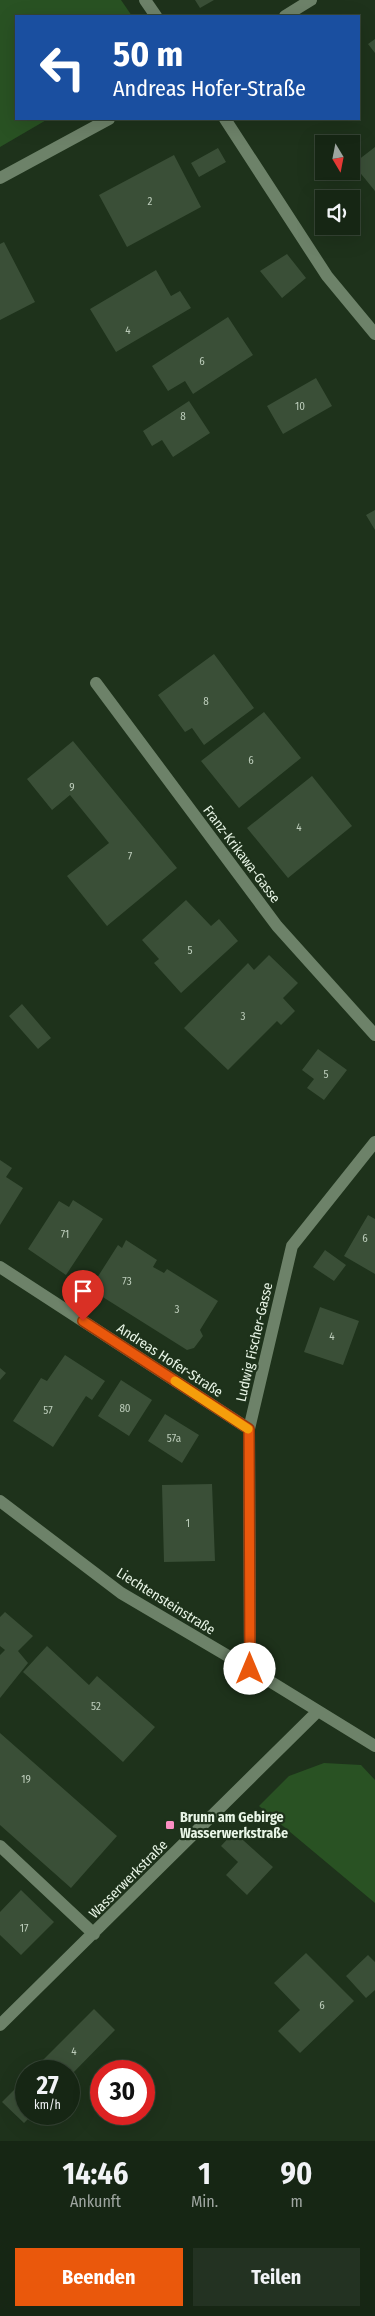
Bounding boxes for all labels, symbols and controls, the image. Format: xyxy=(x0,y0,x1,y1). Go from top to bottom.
text: 50 m xyxy=(113,33,183,75)
icon: left xyxy=(30,35,95,100)
text: Andreas Hofer-Straße xyxy=(113,75,306,102)
north arrow xyxy=(315,135,360,180)
map controls xyxy=(315,135,360,235)
button: sound xyxy=(315,190,360,235)
house number: 2 xyxy=(148,195,153,208)
house number: 4 xyxy=(125,324,131,337)
house number: 6 xyxy=(199,355,205,368)
house number: 10 xyxy=(295,400,305,413)
house number: 8 xyxy=(180,410,186,423)
house number: 8 xyxy=(203,695,209,708)
house number: 6 xyxy=(248,754,254,767)
house number: 9 xyxy=(69,781,75,794)
street label: Franz-Krikawa-Gasse xyxy=(199,802,284,907)
house number: 4 xyxy=(296,821,302,834)
house number: 7 xyxy=(128,850,133,863)
house number: 5 xyxy=(187,944,193,957)
house number: 3 xyxy=(241,1010,246,1023)
house number: 5 xyxy=(323,1068,329,1081)
house number: 71 xyxy=(61,1228,69,1241)
house number: 6 xyxy=(362,1232,368,1245)
pin xyxy=(62,1270,104,1321)
house number: 73 xyxy=(122,1275,132,1288)
icon: arrive xyxy=(69,1277,97,1305)
street label: Ludwig Fischer-Gasse xyxy=(232,1281,277,1403)
house number: 3 xyxy=(175,1303,180,1316)
street label: Andreas Hofer-Straße xyxy=(114,1320,226,1401)
house number: 4 xyxy=(329,1330,335,1343)
house number: 80 xyxy=(119,1402,131,1415)
house number: 57 xyxy=(43,1404,53,1417)
house number: 57a xyxy=(167,1432,181,1445)
house number: 1 xyxy=(186,1517,190,1530)
street label: Liechtensteinstraße xyxy=(113,1564,218,1639)
position arrow xyxy=(223,1642,275,1694)
house number: 52 xyxy=(91,1700,101,1713)
house number: 19 xyxy=(21,1773,31,1786)
place label: Brunn am Gebirge Wasserwerkstraße xyxy=(180,1809,288,1842)
marker: Brunn am Gebirge Wasserwerkstraße xyxy=(164,1819,176,1831)
street label: Wasserwerkstraße xyxy=(86,1836,171,1922)
house number: 17 xyxy=(20,1922,29,1935)
house number: 6 xyxy=(319,1999,325,2012)
house number: 4 xyxy=(71,2045,77,2058)
speed limit sign: 30 xyxy=(90,2060,155,2125)
text: 27 xyxy=(36,2071,59,2101)
text: km/h xyxy=(34,2098,61,2112)
text: 14:46 xyxy=(62,2156,128,2192)
text: 1 xyxy=(198,2156,211,2192)
text: 90 xyxy=(281,2156,312,2192)
text: Ankunft xyxy=(70,2192,121,2211)
text: Min. xyxy=(191,2192,218,2211)
text: m xyxy=(290,2192,303,2211)
button: Beenden xyxy=(15,2248,183,2306)
button: Teilen xyxy=(193,2248,360,2306)

